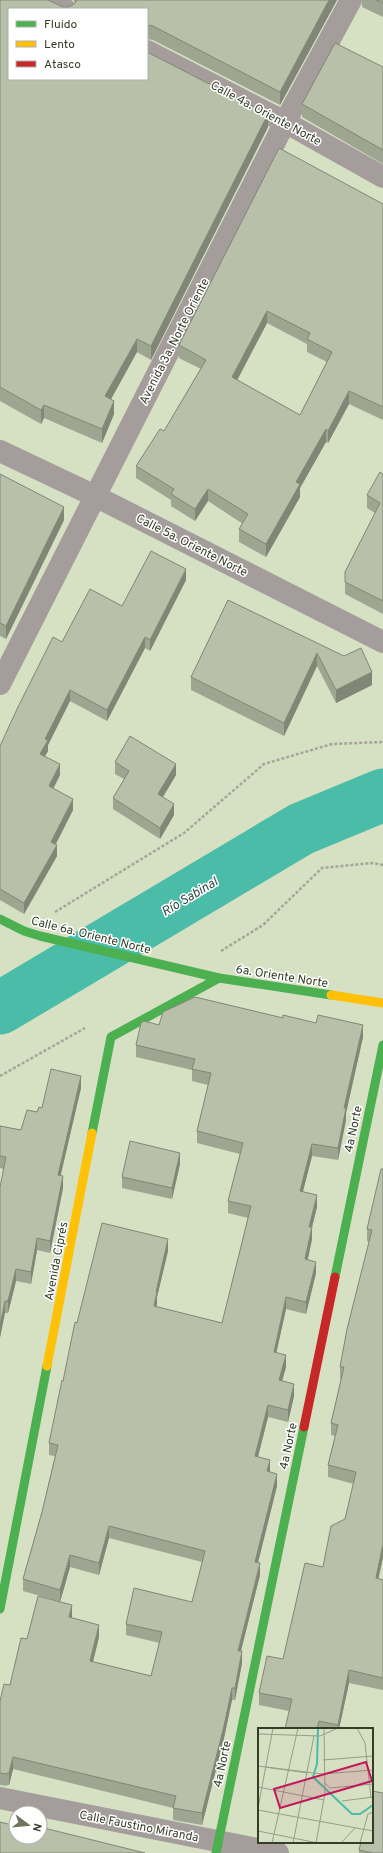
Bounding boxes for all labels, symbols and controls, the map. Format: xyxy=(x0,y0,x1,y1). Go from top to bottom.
legend xyxy=(8,8,148,80)
text: Fluido xyxy=(44,17,77,33)
text: Lento xyxy=(44,37,75,53)
text: Atasco xyxy=(44,57,81,73)
street label: Calle 4a. Oriente Norte xyxy=(207,78,324,150)
street label: Avenida 3a. Norte Oriente xyxy=(136,276,214,407)
street label: Calle 5a. Oriente Norte xyxy=(133,511,250,581)
water label: Río Sabinal xyxy=(159,874,222,921)
street label: Calle 6a. Oriente Norte xyxy=(29,913,152,959)
street label: 6a. Oriente Norte xyxy=(235,962,329,992)
street label: 4a Norte xyxy=(341,1104,367,1154)
street label: Avenida Ciprés xyxy=(42,1220,72,1302)
street label: 4a Norte xyxy=(276,1421,302,1471)
inset map xyxy=(258,1728,373,1843)
street label: 4a Norte xyxy=(210,1739,236,1789)
north arrow xyxy=(8,1805,48,1845)
street label: Calle Faustino Miranda xyxy=(78,1808,200,1846)
text: N xyxy=(29,1822,44,1833)

